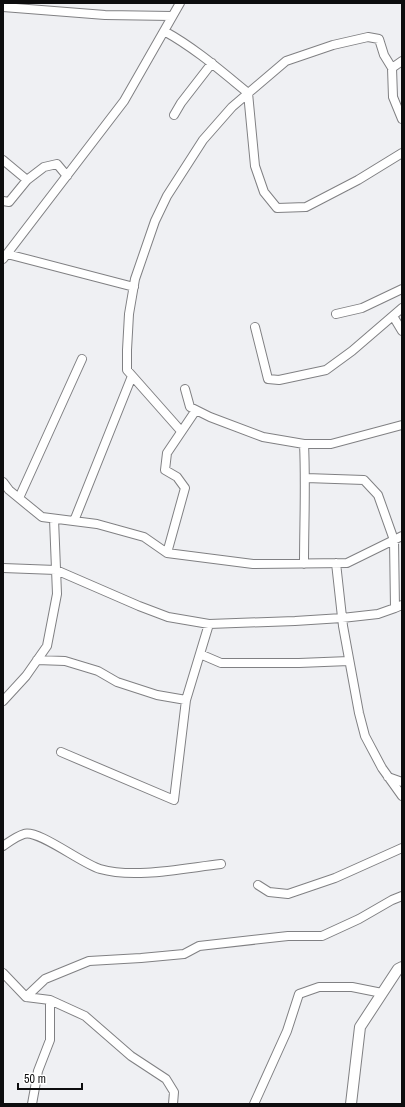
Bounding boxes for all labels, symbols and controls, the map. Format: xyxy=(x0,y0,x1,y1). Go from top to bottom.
scale bar xyxy=(18,1065,82,1091)
text: 50 m xyxy=(24,1071,46,1087)

